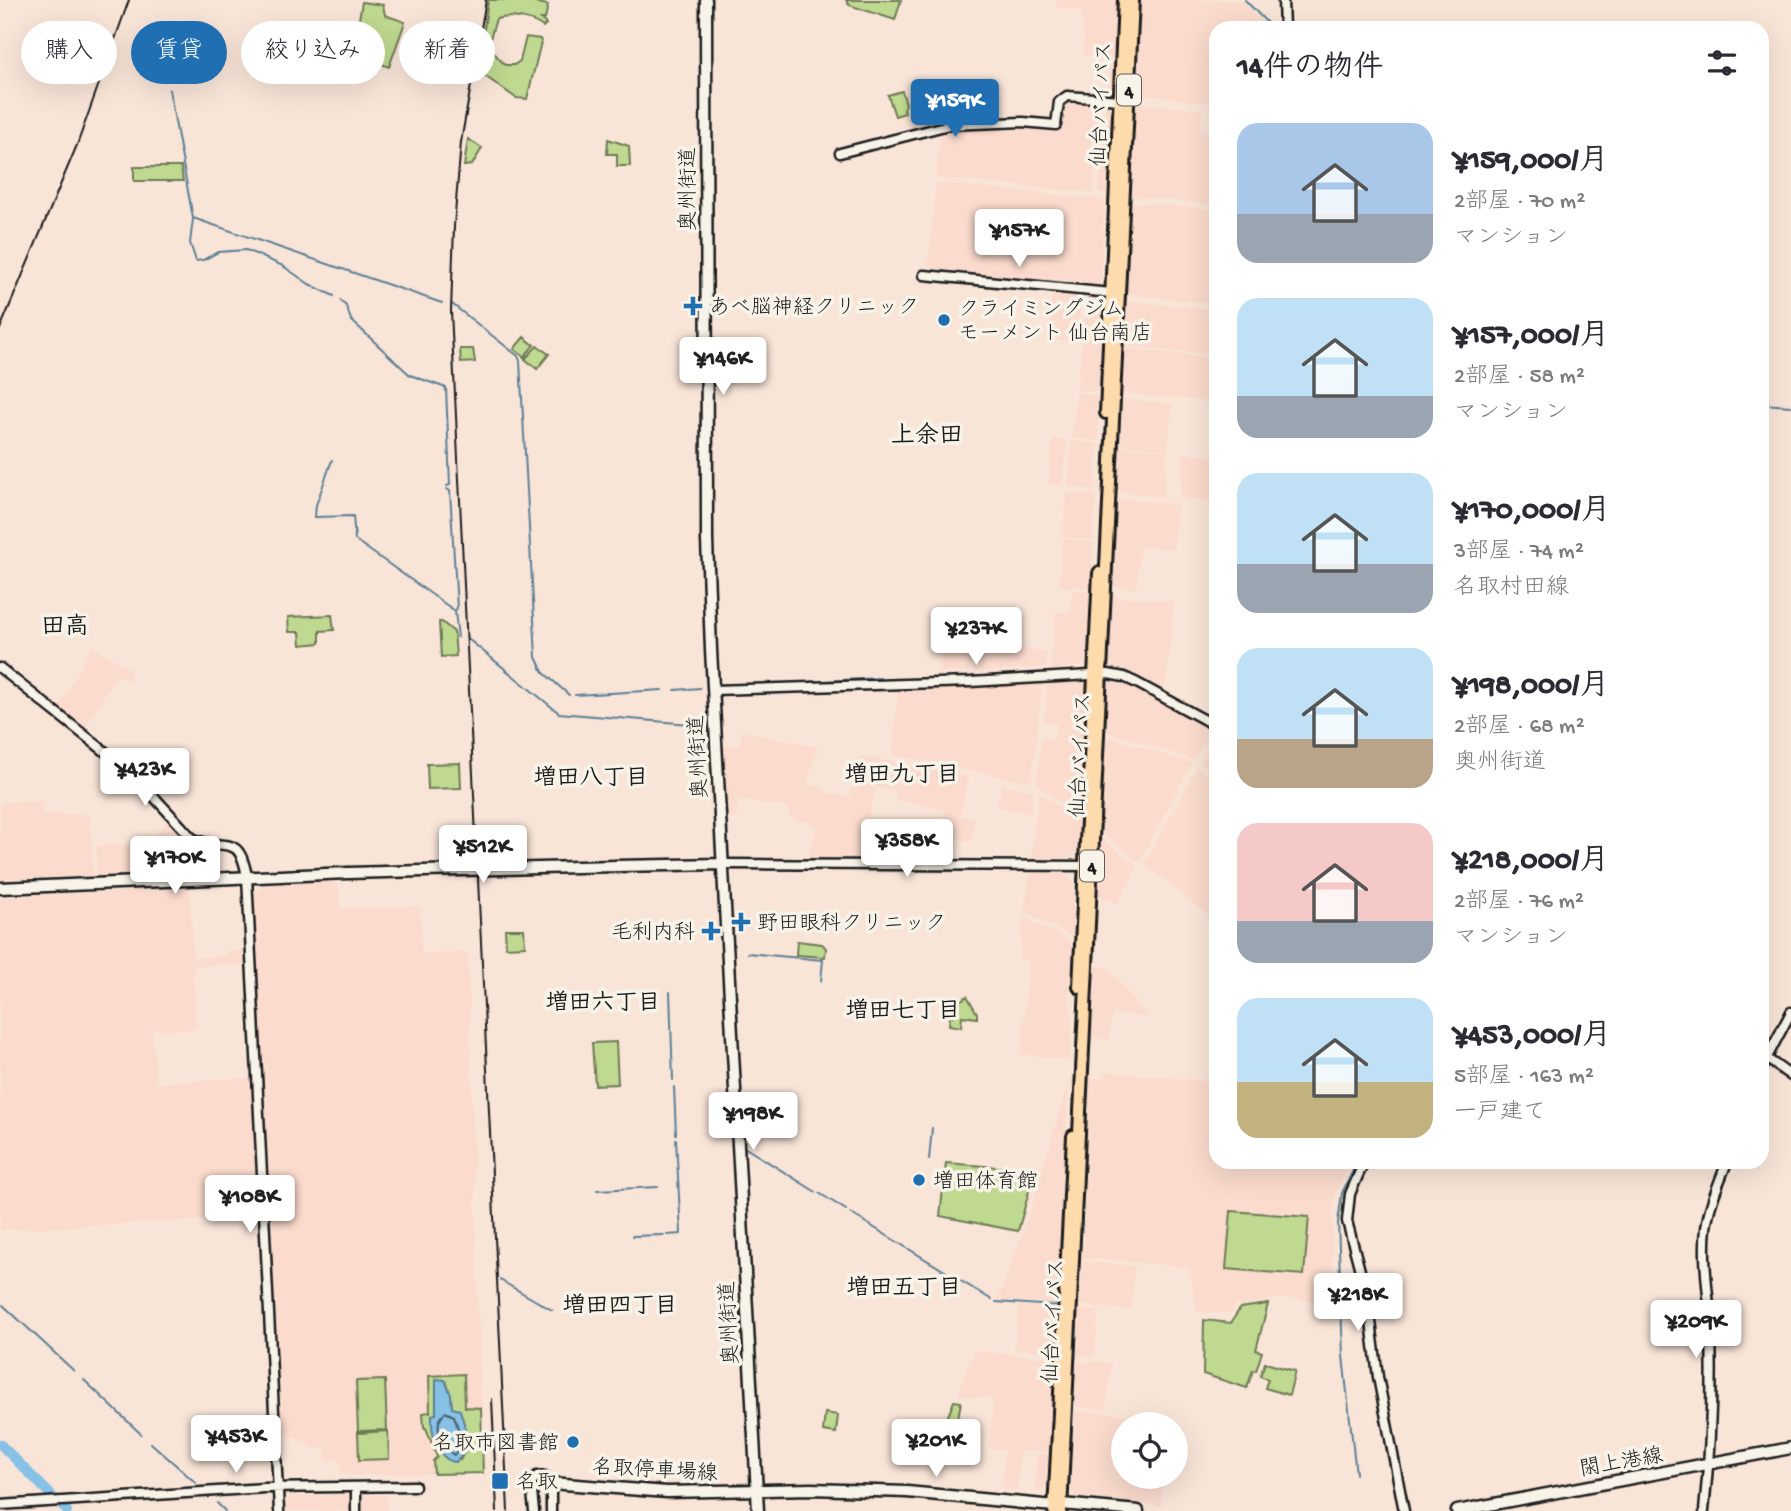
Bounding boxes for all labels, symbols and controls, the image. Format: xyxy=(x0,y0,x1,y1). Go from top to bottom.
chip: 購入 xyxy=(21,21,117,84)
chip: 賃貸 xyxy=(131,21,227,84)
chip: 絞り込み xyxy=(241,21,385,84)
chip: 新着 xyxy=(399,21,495,84)
street label: 仙台バイパス xyxy=(1087,41,1119,168)
icon: filters xyxy=(1703,44,1741,82)
text: 14件の物件 xyxy=(1237,52,1383,87)
road number: 4 xyxy=(1117,74,1141,106)
pin: ¥159K xyxy=(906,80,1004,139)
text: ¥159K xyxy=(927,88,983,115)
text: ¥159,000/月 xyxy=(1454,145,1609,180)
street label: 奥州街道 xyxy=(676,147,703,231)
icon: home xyxy=(1293,151,1377,235)
text: 2部屋 · 70 m² xyxy=(1454,189,1585,216)
pin: ¥157K xyxy=(970,210,1068,269)
text: ¥157K xyxy=(991,218,1047,245)
text: マンション xyxy=(1454,225,1568,252)
marker: あべ脳神経クリニック xyxy=(683,296,703,316)
place label: あべ脳神経クリニック xyxy=(709,296,919,322)
place label: クライミングジム モーメント 仙台南店 xyxy=(958,298,1152,348)
marker: クライミングジム モーメント 仙台南店 xyxy=(936,312,952,328)
text: ¥157,000/月 xyxy=(1454,320,1609,355)
icon: home xyxy=(1293,326,1377,410)
pin: ¥146K xyxy=(674,338,772,397)
text: ¥146K xyxy=(695,346,751,373)
text: 2部屋 · 58 m² xyxy=(1454,364,1585,391)
text: マンション xyxy=(1454,400,1568,427)
district label: 上余田 xyxy=(891,422,963,452)
text: ¥170,000/月 xyxy=(1454,495,1610,530)
icon: home xyxy=(1293,501,1377,585)
text: 3部屋 · 74 m² xyxy=(1454,539,1584,566)
text: 名取村田線 xyxy=(1454,575,1569,602)
pin: ¥237K xyxy=(927,608,1025,667)
district label: 田高 xyxy=(41,613,89,643)
text: ¥237K xyxy=(947,616,1005,643)
text: ¥198,000/月 xyxy=(1454,670,1609,705)
icon: home xyxy=(1293,676,1377,760)
street label: 仙台バイパス xyxy=(1066,692,1098,819)
street label: 奥州街道 xyxy=(684,714,715,800)
text: 2部屋 · 68 m² xyxy=(1454,714,1585,741)
pin: ¥423K xyxy=(96,748,194,808)
text: 奥州街道 xyxy=(1454,750,1546,777)
text: ¥423K xyxy=(116,757,174,784)
district label: 増田九丁目 xyxy=(845,762,960,790)
district label: 増田八丁目 xyxy=(534,765,649,793)
pin: ¥358K xyxy=(858,820,956,879)
pin: ¥512K xyxy=(434,826,532,885)
text: ¥358K xyxy=(877,828,937,855)
text: ¥512K xyxy=(455,834,511,861)
pin: ¥170K xyxy=(126,836,224,896)
text: ¥170K xyxy=(146,845,204,872)
text: ¥218,000/月 xyxy=(1454,845,1609,880)
road number: 4 xyxy=(1080,850,1104,881)
icon: home xyxy=(1293,851,1377,935)
text: 2部屋 · 76 m² xyxy=(1454,889,1584,916)
marker: 野田眼科クリニック xyxy=(731,912,751,932)
place label: 野田眼科クリニック xyxy=(757,912,946,938)
place label: 毛利内科 xyxy=(611,921,695,947)
marker: 毛利内科 xyxy=(701,921,721,941)
text: マンション xyxy=(1454,925,1568,952)
district label: 増田六丁目 xyxy=(546,990,661,1018)
district label: 増田七丁目 xyxy=(846,998,961,1026)
text: ¥453,000/月 xyxy=(1454,1020,1611,1055)
icon: home xyxy=(1293,1026,1377,1110)
text: 5部屋 · 163 m² xyxy=(1454,1064,1594,1091)
pin: ¥198K xyxy=(704,1092,802,1152)
text: 一戸建て xyxy=(1454,1100,1546,1127)
text: ¥198K xyxy=(725,1101,781,1128)
place label: 増田体育館 xyxy=(933,1169,1038,1196)
marker: 増田体育館 xyxy=(911,1172,927,1188)
pin: ¥108K xyxy=(201,1176,299,1235)
text: ¥108K xyxy=(221,1184,279,1211)
street label: 仙台バイパス xyxy=(1039,1258,1071,1385)
pin: ¥218K xyxy=(1309,1274,1407,1333)
district label: 増田五丁目 xyxy=(847,1275,962,1303)
street label: 奥州街道 xyxy=(715,1280,746,1366)
text: ¥218K xyxy=(1330,1282,1386,1309)
district label: 増田四丁目 xyxy=(563,1293,678,1321)
pin: ¥209K xyxy=(1647,1300,1745,1360)
text: ¥209K xyxy=(1666,1309,1726,1336)
map controls xyxy=(1111,1412,1188,1489)
button: locate xyxy=(1111,1412,1188,1489)
pin: ¥453K xyxy=(187,1416,285,1475)
pin: ¥201K xyxy=(887,1420,985,1479)
text: ¥453K xyxy=(207,1424,265,1451)
text: ¥201K xyxy=(908,1428,964,1455)
place label: 名取市図書館 xyxy=(433,1431,559,1458)
marker: 名取市図書館 xyxy=(565,1434,581,1450)
street label: 閖上港線 xyxy=(1578,1444,1665,1484)
street label: 名取停車場線 xyxy=(591,1455,718,1488)
marker: 名取 xyxy=(490,1471,510,1491)
place label: 名取 xyxy=(516,1471,558,1497)

